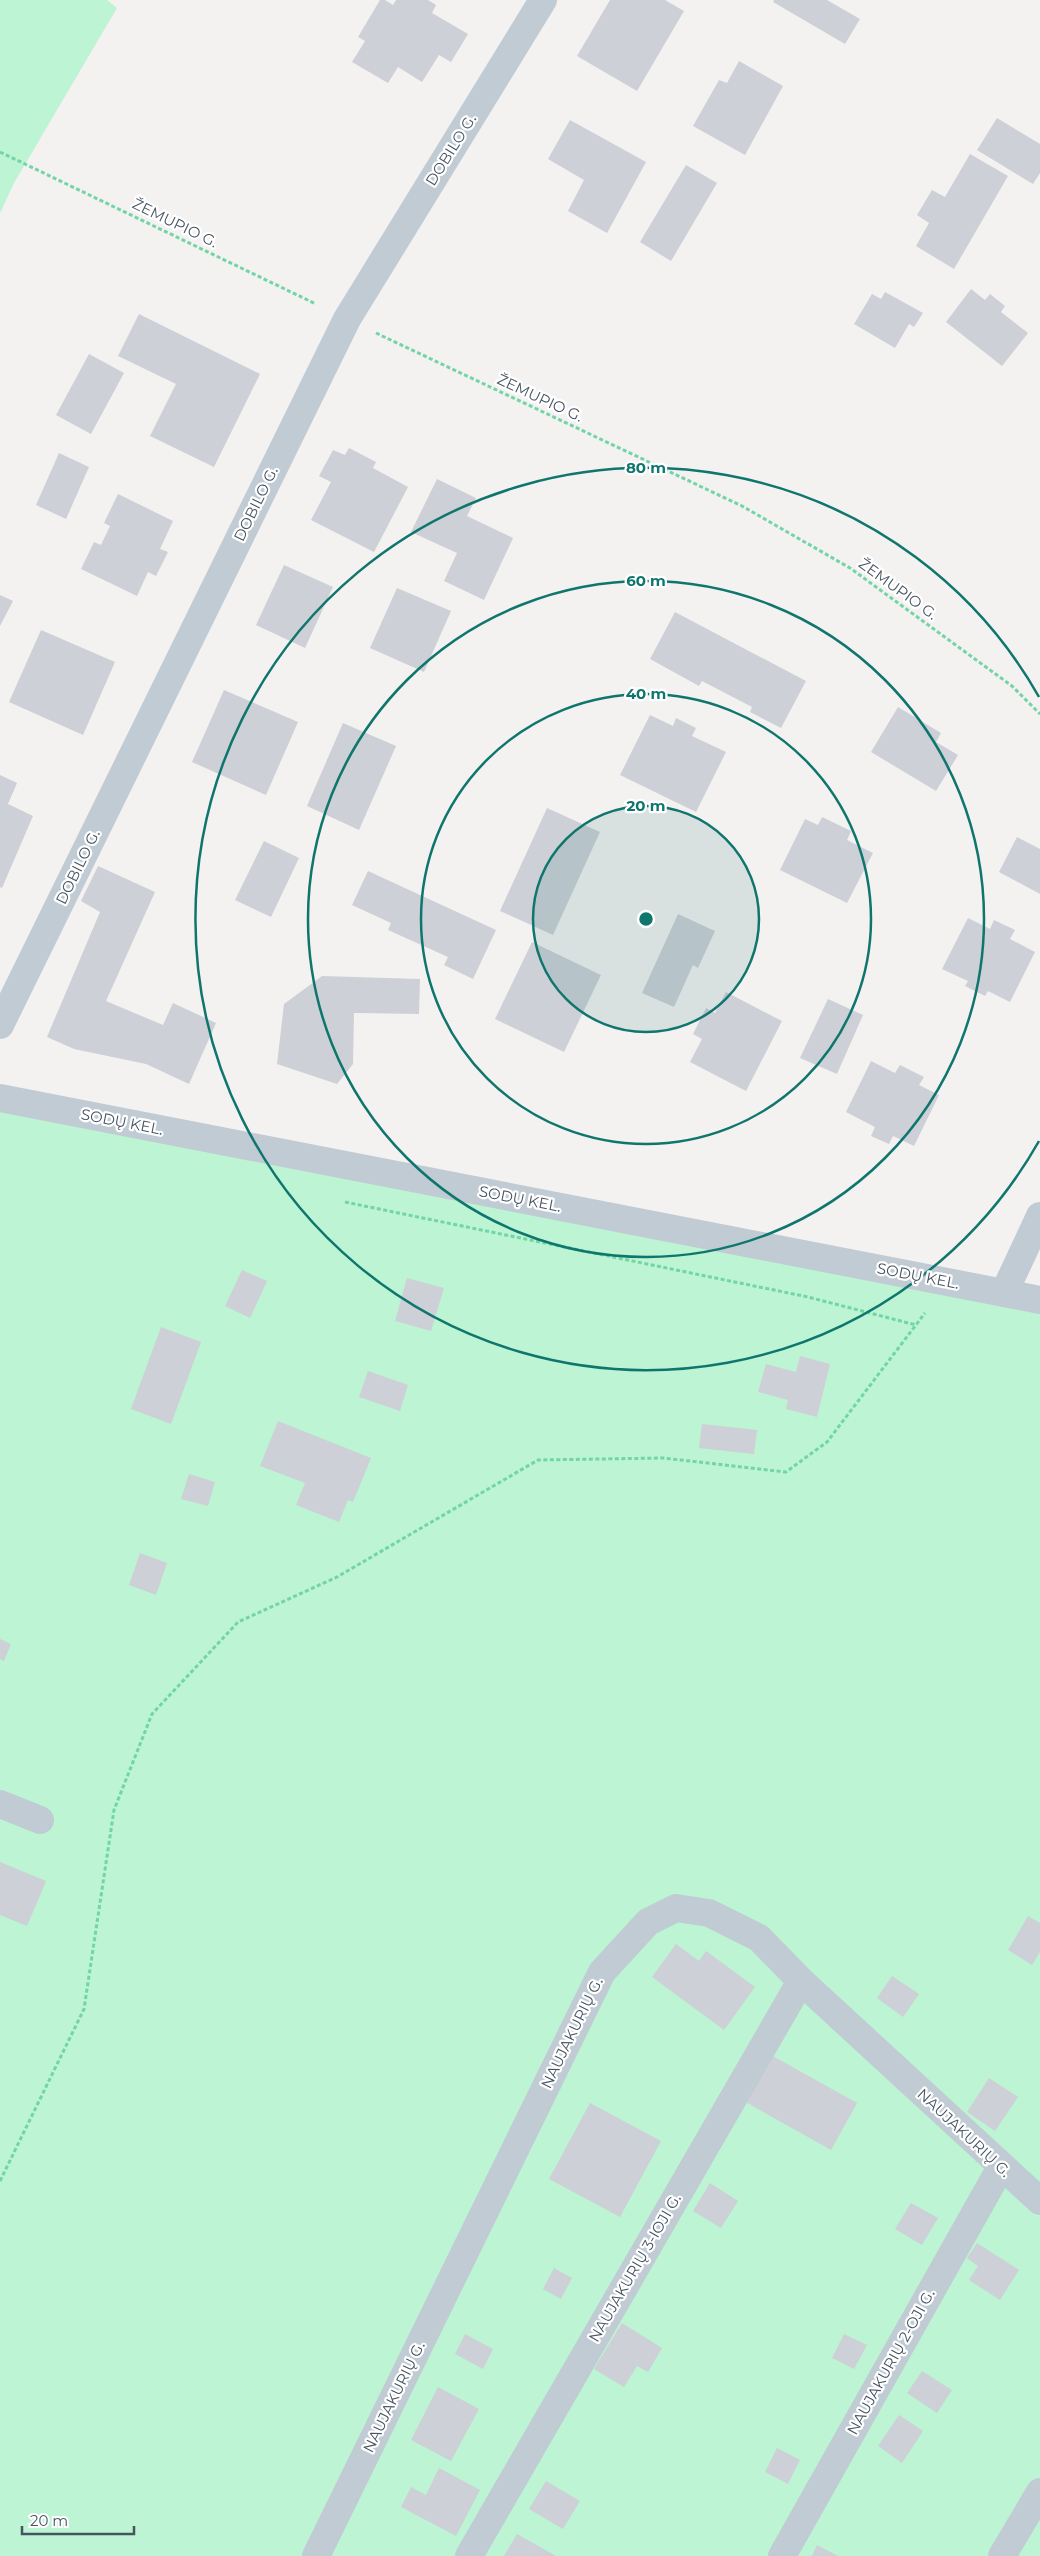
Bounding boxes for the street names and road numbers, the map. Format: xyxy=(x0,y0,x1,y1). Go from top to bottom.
street label: DOBILO G. xyxy=(421,110,480,189)
street label: ŽEMUPIO G. xyxy=(129,194,221,251)
street label: ŽEMUPIO G. xyxy=(494,369,586,426)
street label: DOBILO G. xyxy=(229,463,282,544)
street label: ŽEMUPIO G. xyxy=(855,554,941,623)
street label: DOBILO G. xyxy=(51,826,104,907)
street label: SODŲ KEL. xyxy=(79,1104,165,1139)
street label: SODŲ KEL. xyxy=(477,1181,563,1216)
street label: SODŲ KEL. xyxy=(875,1258,961,1293)
street label: NAUJAKURIŲ G. xyxy=(536,1974,607,2091)
street label: NAUJAKURIŲ G. xyxy=(914,2084,1015,2181)
street label: NAUJAKURIŲ 3-IOJI G. xyxy=(584,2190,685,2345)
street label: NAUJAKURIŲ 2-OJI G. xyxy=(843,2286,939,2438)
street label: NAUJAKURIŲ G. xyxy=(358,2338,429,2455)

